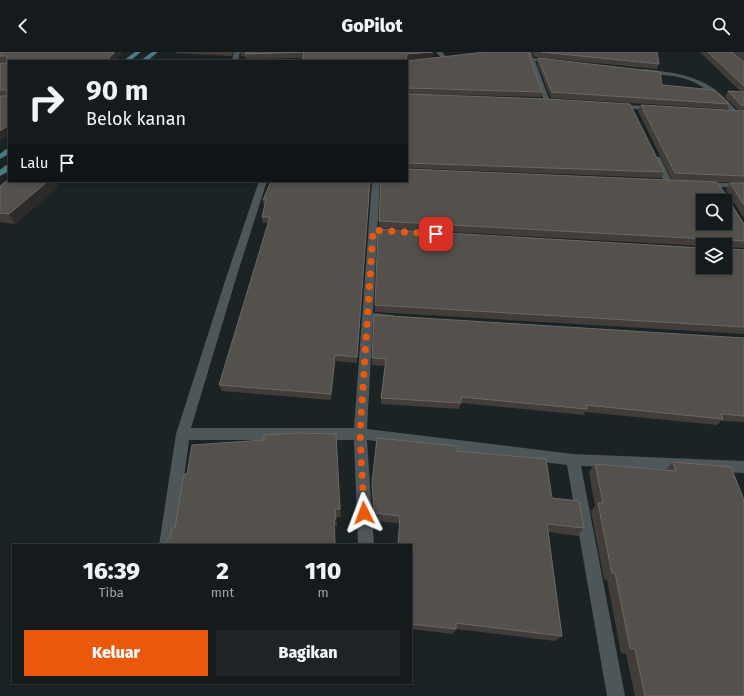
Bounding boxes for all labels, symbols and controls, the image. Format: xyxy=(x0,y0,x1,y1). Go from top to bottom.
icon: back xyxy=(12,15,34,37)
text: GoPilot xyxy=(341,15,403,37)
icon: search xyxy=(710,15,732,37)
text: 90 m xyxy=(86,74,148,107)
icon: right xyxy=(20,76,72,128)
text: Belok kanan xyxy=(86,108,186,130)
icon: arrive xyxy=(56,152,78,174)
text: Lalu xyxy=(20,154,48,172)
map controls xyxy=(696,194,732,274)
button: search xyxy=(696,194,732,230)
pin xyxy=(419,217,453,251)
icon: arrive xyxy=(425,223,447,245)
button: layers xyxy=(696,238,732,274)
position arrow xyxy=(343,492,385,534)
text: 16:39 xyxy=(83,557,140,585)
text: 2 xyxy=(216,557,229,585)
text: 110 xyxy=(305,557,341,585)
text: Tiba xyxy=(99,585,124,600)
text: mnt xyxy=(211,585,234,600)
text: m xyxy=(317,585,329,600)
button: Keluar xyxy=(24,630,208,676)
button: Bagikan xyxy=(216,630,400,676)

